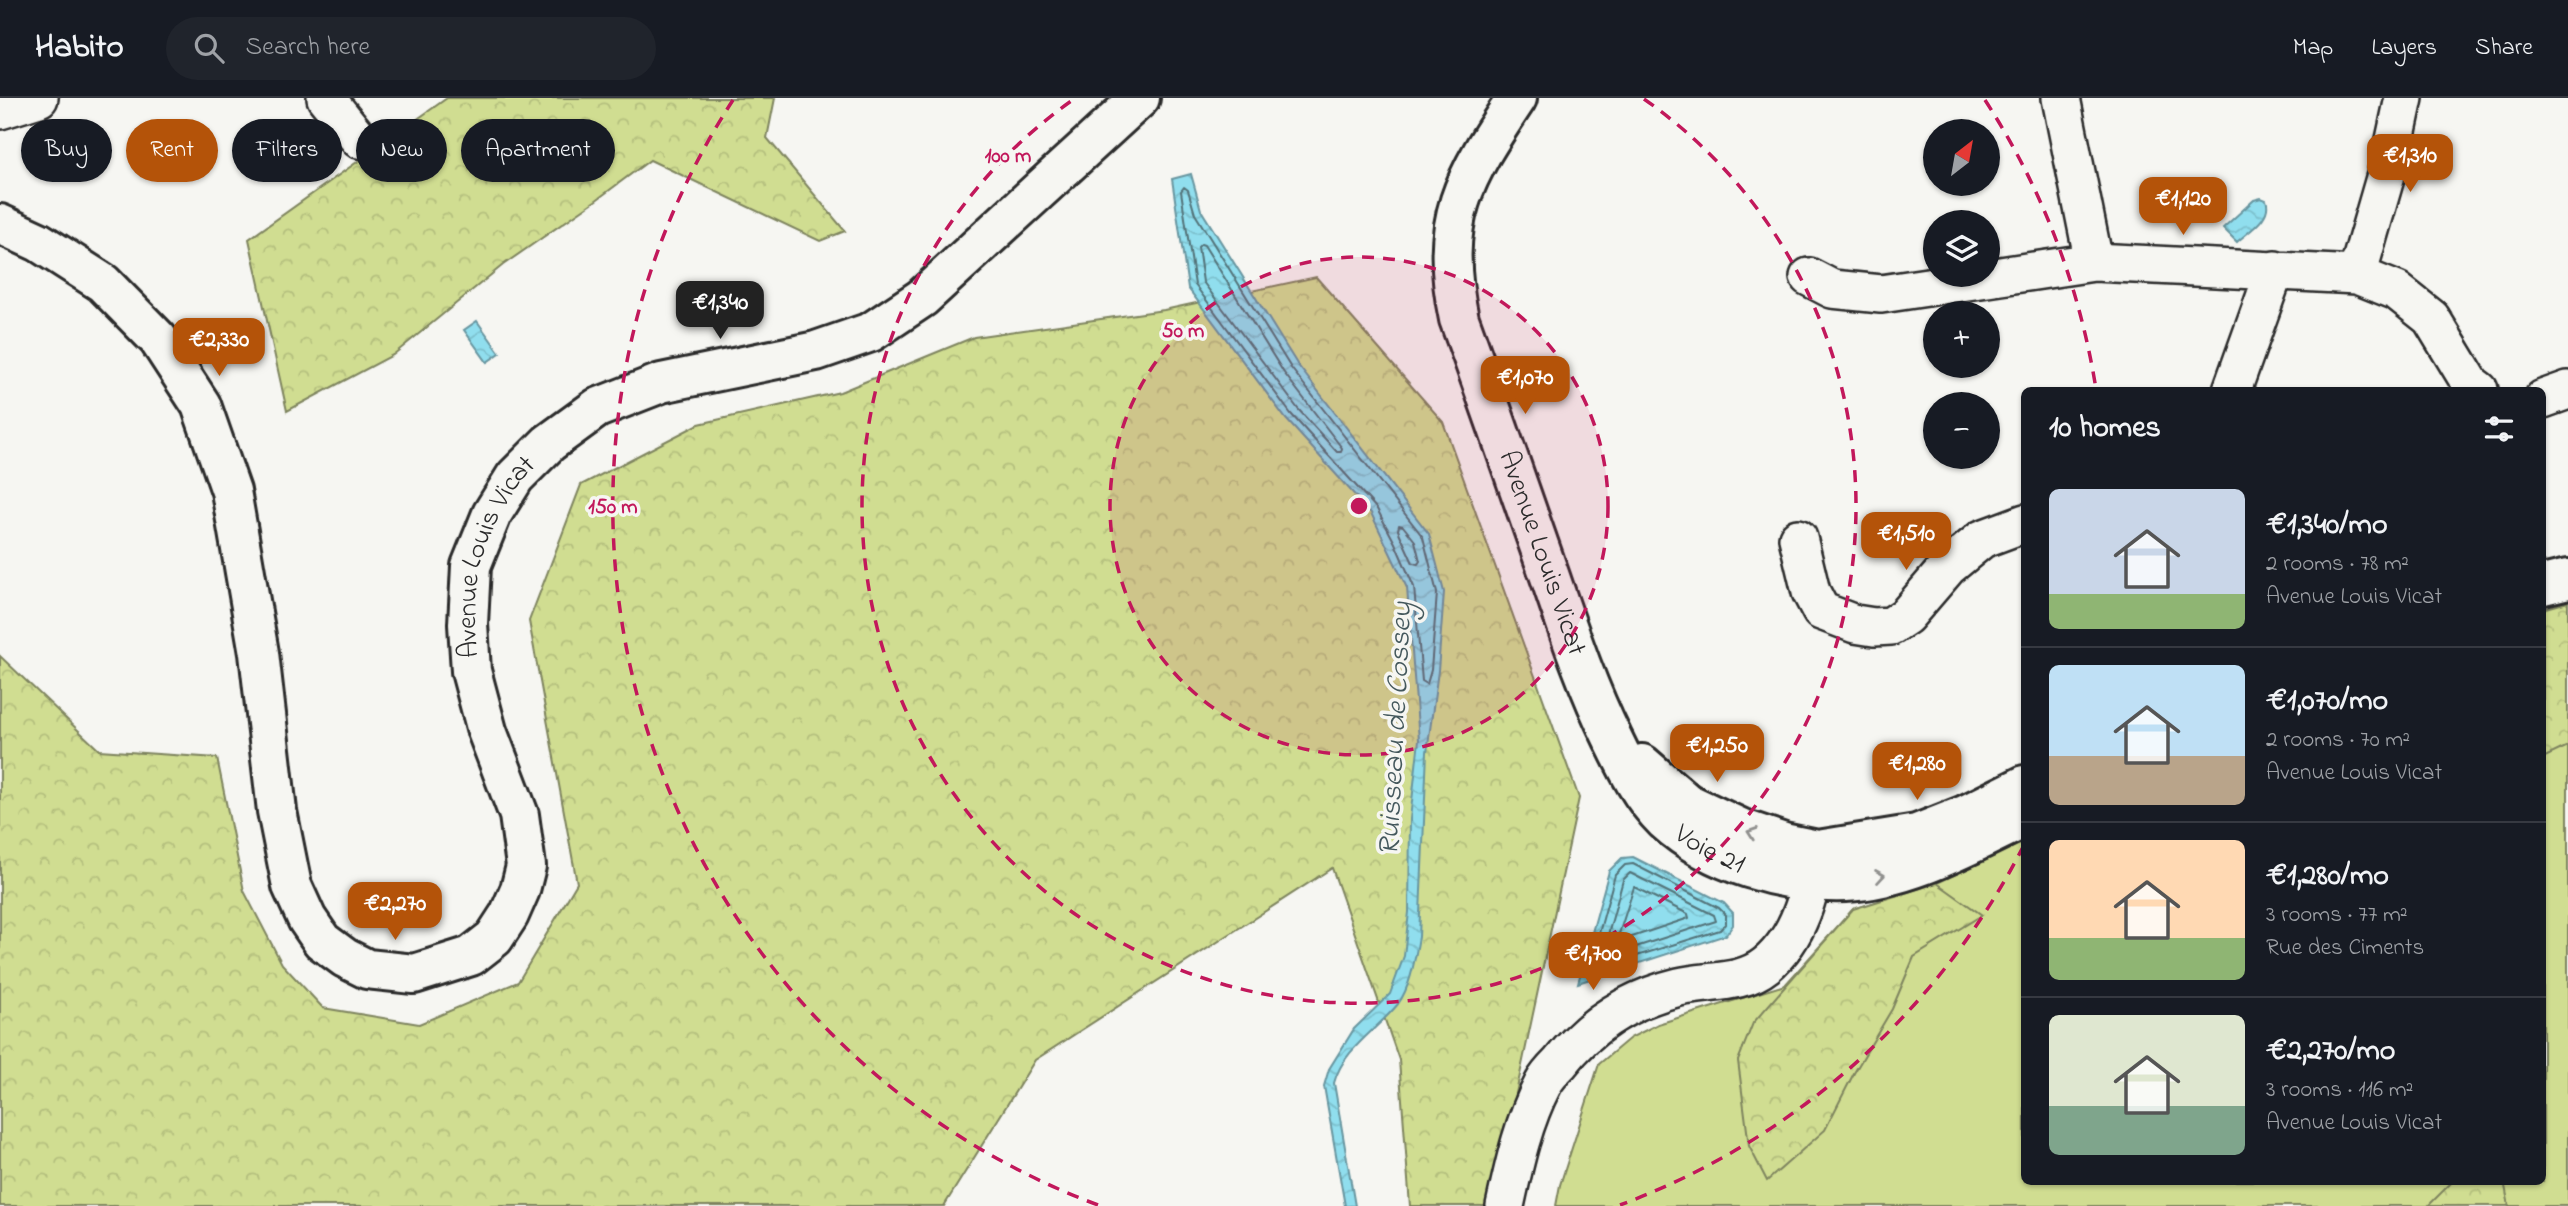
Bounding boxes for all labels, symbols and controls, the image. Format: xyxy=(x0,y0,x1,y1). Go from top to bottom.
search box xyxy=(166,17,656,80)
text: Habito xyxy=(35,24,124,72)
icon: search xyxy=(190,29,228,67)
text: Search here xyxy=(246,29,370,67)
text: Map xyxy=(2293,31,2333,66)
text: Layers xyxy=(2371,31,2437,66)
text: Share xyxy=(2475,31,2533,66)
chip: Buy xyxy=(21,119,112,182)
chip: Rent xyxy=(126,119,218,182)
chip: Filters xyxy=(232,119,342,182)
chip: New xyxy=(356,119,447,182)
chip: Apartment xyxy=(461,119,615,182)
north arrow xyxy=(1923,119,2000,196)
map controls xyxy=(1923,119,2000,469)
pin: €1,310 xyxy=(2353,134,2467,194)
text: €1,310 xyxy=(2383,140,2437,173)
text: 100 m xyxy=(985,142,1031,172)
pin: €1,120 xyxy=(2126,178,2240,237)
text: €1,120 xyxy=(2155,183,2211,216)
button: layers xyxy=(1923,210,2000,287)
pin: €1,340 xyxy=(663,282,777,341)
text: €1,340 xyxy=(692,287,748,320)
button: + xyxy=(1923,301,2000,378)
text: 50 m xyxy=(1162,317,1204,347)
pin: €2,330 xyxy=(162,318,276,378)
text: €2,330 xyxy=(189,324,249,357)
pin: €1,070 xyxy=(1468,356,1582,416)
text: €1,070 xyxy=(1497,362,1553,395)
button: − xyxy=(1923,392,2000,469)
text: 10 homes xyxy=(2049,407,2161,451)
icon: filters xyxy=(2480,410,2518,448)
street label: Avenue Louis Vicat xyxy=(1487,445,1596,662)
street label: Avenue Louis Vicat xyxy=(447,446,546,659)
text: 150 m xyxy=(588,493,638,523)
centre of rings xyxy=(1347,494,1371,518)
text: €1,340/mo xyxy=(2266,504,2388,548)
pin: €1,510 xyxy=(1849,512,1963,572)
icon: home xyxy=(2105,517,2189,601)
text: €1,510 xyxy=(1877,518,1935,551)
text: 2 rooms · 78 m² xyxy=(2266,548,2409,581)
text: Avenue Louis Vicat xyxy=(2266,581,2442,614)
water label: Ruisseau de Cossey xyxy=(1368,601,1426,857)
text: €1,070/mo xyxy=(2266,680,2388,724)
icon: home xyxy=(2105,693,2189,777)
pin: €1,250 xyxy=(1660,724,1774,784)
text: 2 rooms · 70 m² xyxy=(2266,724,2410,757)
text: €1,250 xyxy=(1686,730,1748,763)
pin: €1,280 xyxy=(1860,742,1974,802)
text: €1,280 xyxy=(1888,748,1946,781)
text: Avenue Louis Vicat xyxy=(2266,757,2442,790)
street label: Voie 21 xyxy=(1664,814,1750,886)
one-way arrow xyxy=(1747,827,1759,841)
text: €1,280/mo xyxy=(2266,855,2389,899)
icon: home xyxy=(2105,868,2189,952)
one-way arrow xyxy=(1874,869,1886,884)
pin: €2,270 xyxy=(338,882,452,942)
text: €2,270 xyxy=(364,888,426,921)
text: 3 rooms · 77 m² xyxy=(2266,899,2408,932)
pin: €1,700 xyxy=(1536,932,1650,992)
text: Rue des Ciments xyxy=(2266,932,2424,965)
text: €1,700 xyxy=(1565,938,1621,971)
text: €2,270/mo xyxy=(2266,1030,2395,1074)
icon: home xyxy=(2105,1043,2189,1127)
text: 3 rooms · 116 m² xyxy=(2266,1074,2413,1107)
text: Avenue Louis Vicat xyxy=(2266,1107,2442,1140)

